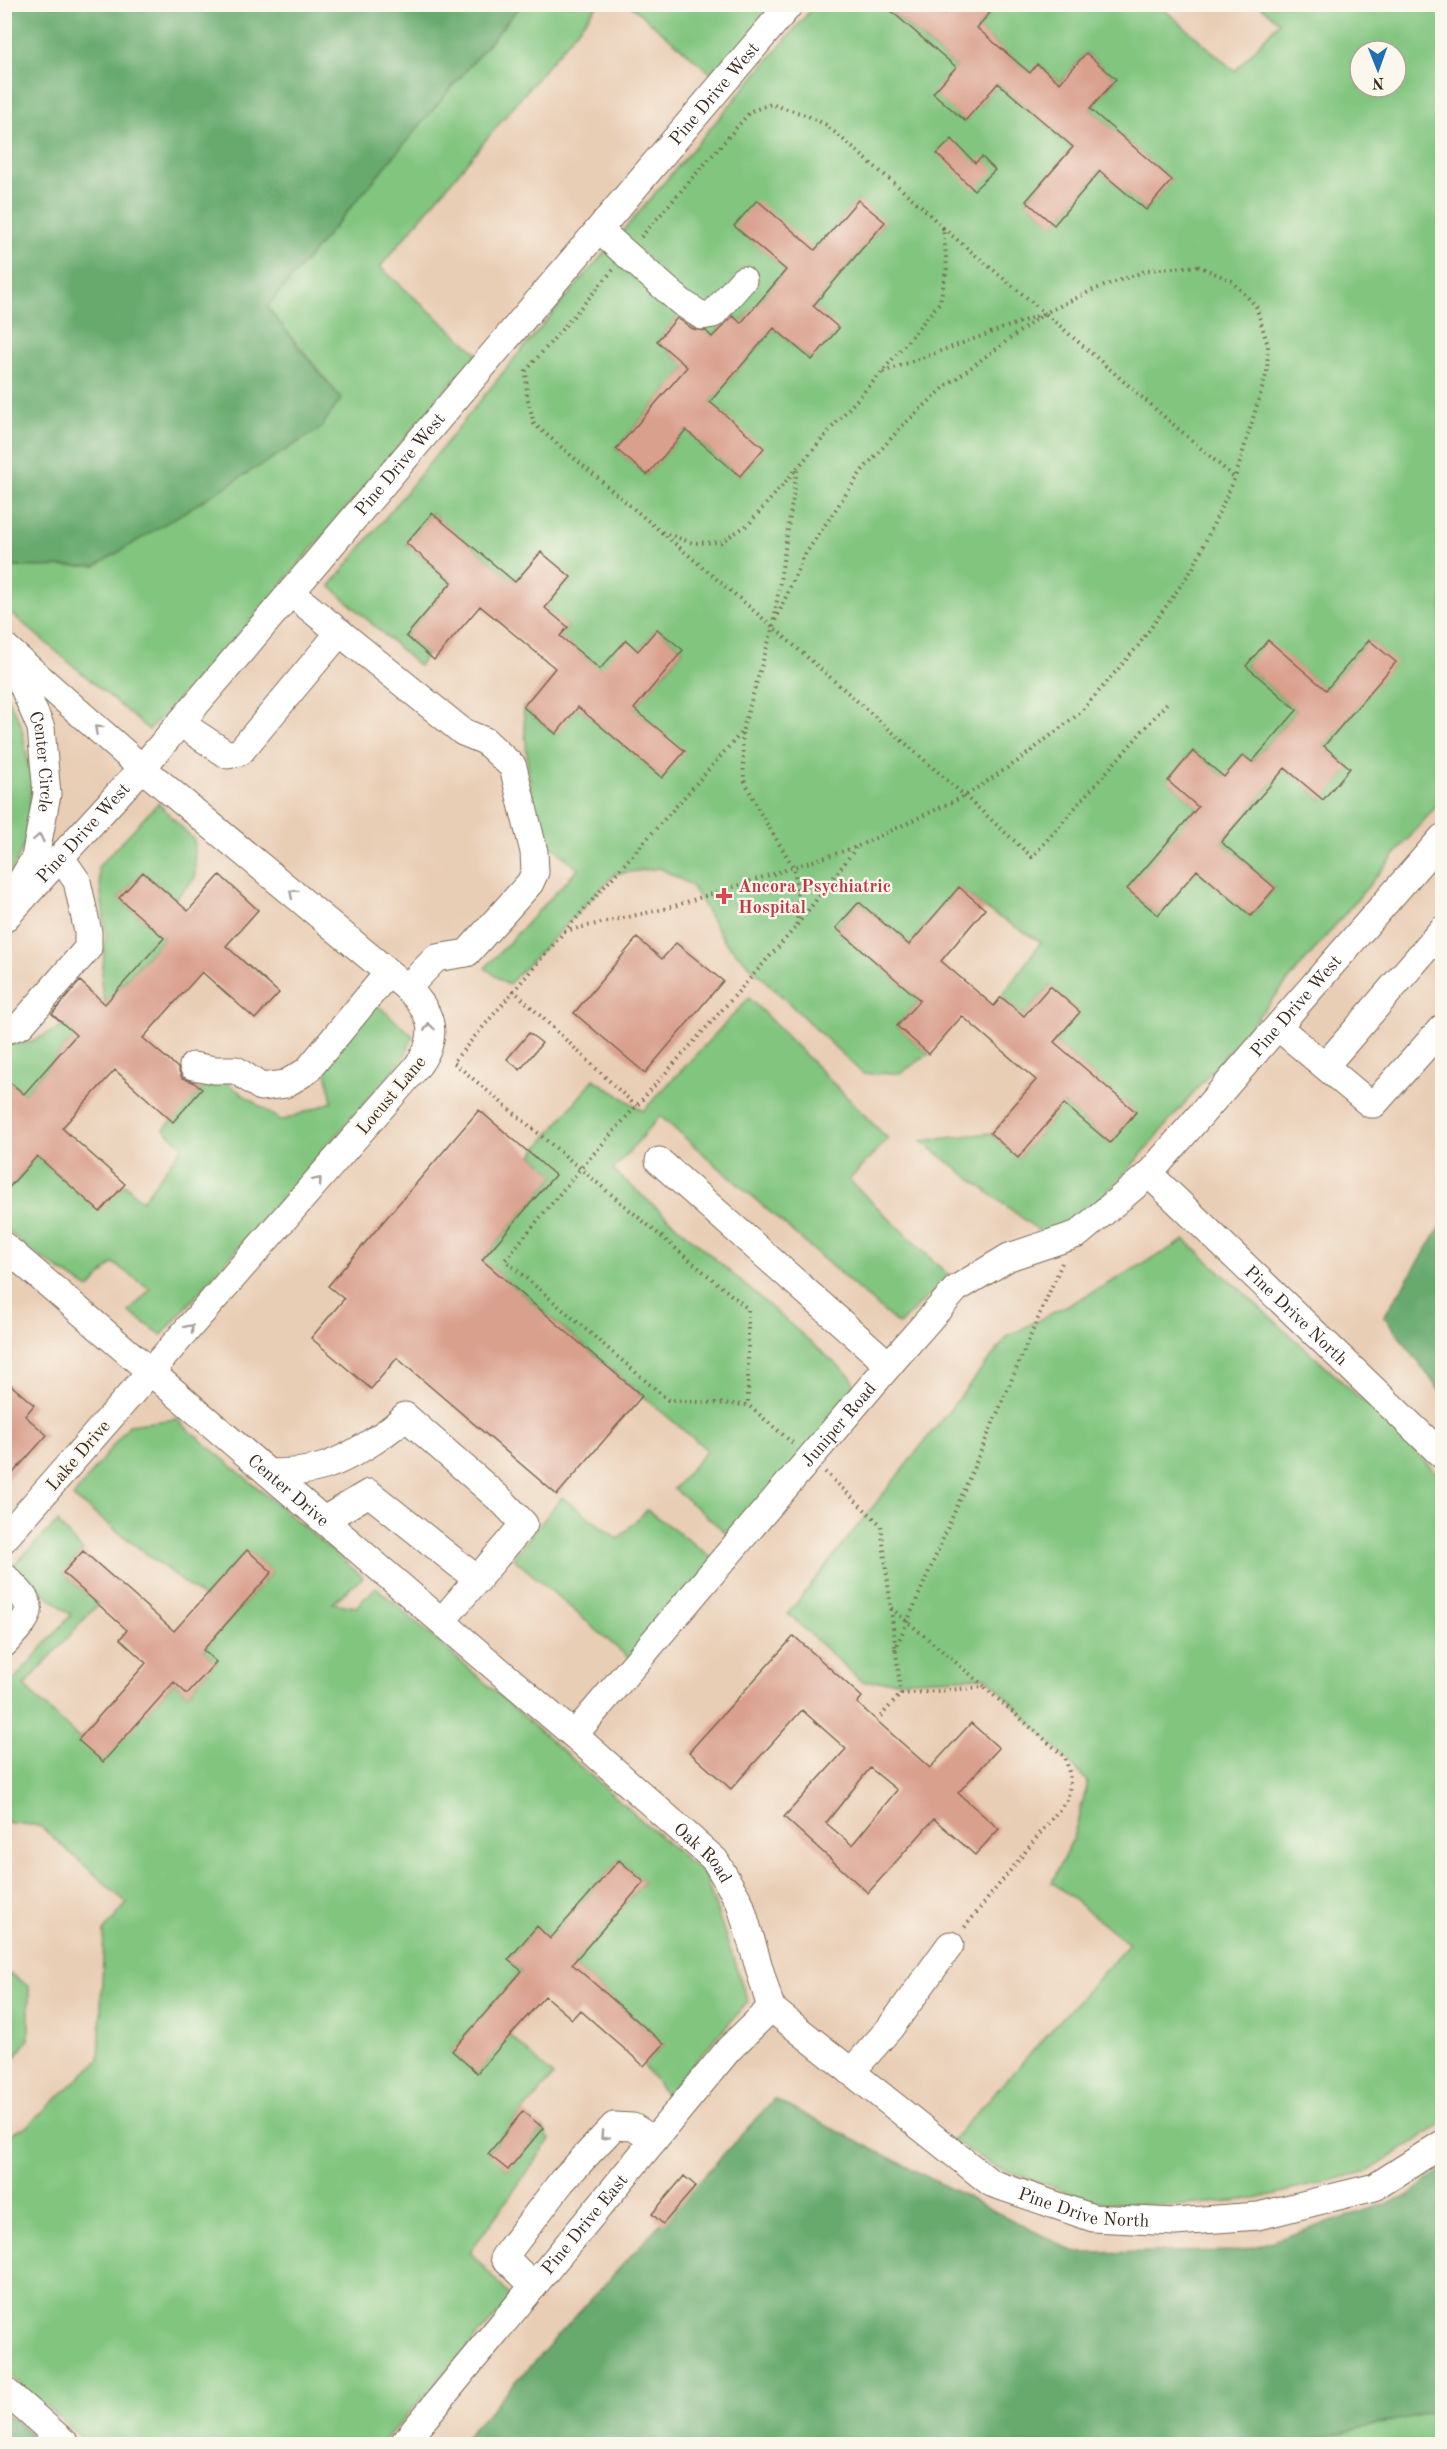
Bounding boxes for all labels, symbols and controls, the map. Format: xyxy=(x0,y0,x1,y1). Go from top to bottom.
street label: Pine Drive West xyxy=(666,39,763,149)
north arrow xyxy=(1348,39,1408,99)
text: N xyxy=(1371,74,1384,90)
street label: Pine Drive West xyxy=(352,410,449,520)
street label: Center Circle xyxy=(25,709,55,814)
one-way arrow xyxy=(94,725,105,736)
street label: Pine Drive West xyxy=(34,780,134,887)
one-way arrow xyxy=(32,834,45,844)
place label: Ancora Psychiatric Hospital xyxy=(738,878,891,917)
marker: Ancora Psychiatric Hospital xyxy=(715,887,733,905)
one-way arrow xyxy=(289,890,300,901)
street label: Pine Drive West xyxy=(1247,952,1345,1061)
one-way arrow xyxy=(424,1022,436,1031)
street label: Locust Lane xyxy=(354,1053,430,1138)
one-way arrow xyxy=(311,1177,322,1188)
street label: Pine Drive North xyxy=(1241,1263,1351,1369)
one-way arrow xyxy=(183,1324,194,1335)
street label: Juniper Road xyxy=(799,1380,880,1471)
street label: Lake Drive xyxy=(43,1417,114,1494)
street label: Center Drive xyxy=(244,1451,332,1530)
street label: Oak Road xyxy=(670,1820,734,1886)
one-way arrow xyxy=(600,2130,611,2140)
street label: Pine Drive East xyxy=(539,2171,632,2278)
street label: Pine Drive North xyxy=(1016,2185,1150,2231)

